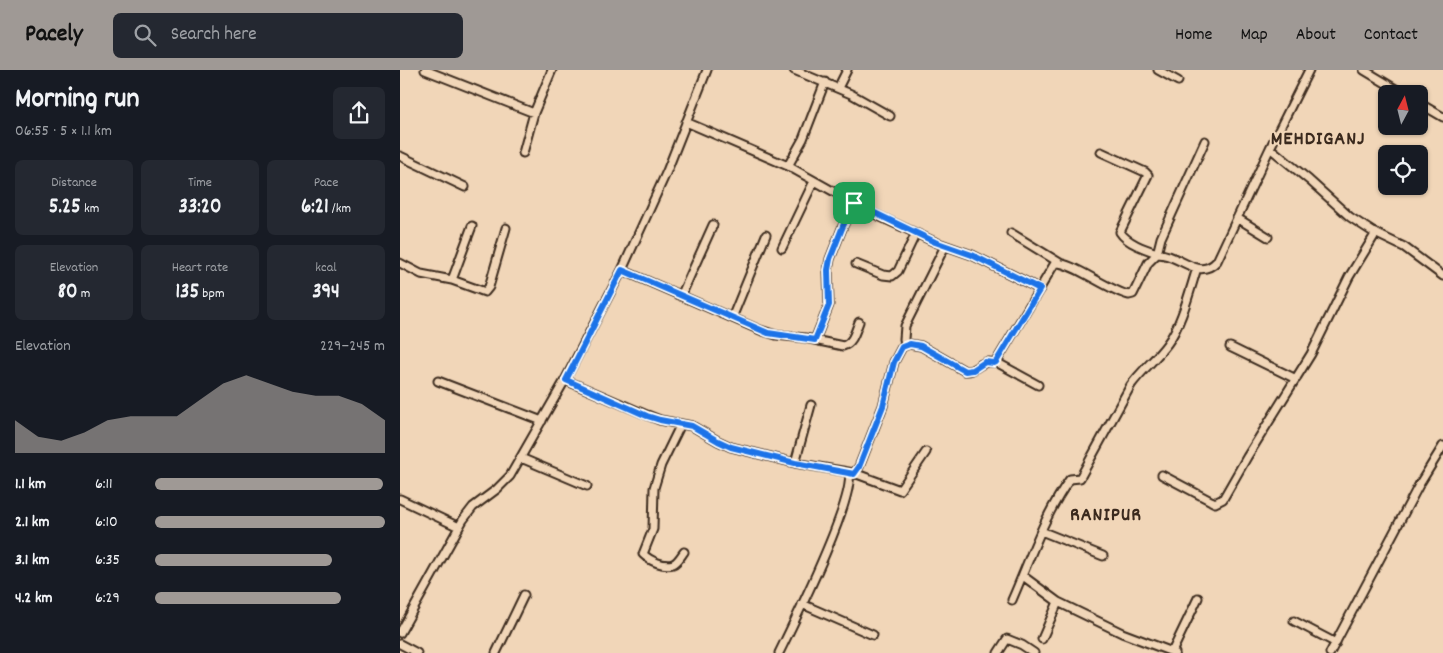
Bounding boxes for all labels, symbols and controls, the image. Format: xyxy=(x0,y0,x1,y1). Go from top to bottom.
search box xyxy=(113,13,463,58)
text: Pacely xyxy=(25,18,83,52)
icon: search xyxy=(131,21,159,49)
text: Search here xyxy=(171,22,257,49)
text: Home xyxy=(1175,23,1212,48)
text: Map xyxy=(1240,23,1268,48)
text: About xyxy=(1296,23,1336,48)
text: Contact xyxy=(1364,23,1418,48)
text: Morning run xyxy=(15,81,139,121)
north arrow xyxy=(1378,85,1428,135)
map controls xyxy=(1378,85,1428,195)
button: share xyxy=(333,87,385,139)
text: 06:55 · 5 × 1.1 km xyxy=(15,120,112,143)
district label: MEHDIGANJ xyxy=(1271,126,1365,154)
button: locate xyxy=(1378,145,1428,195)
text: Distance xyxy=(51,173,97,193)
text: Time xyxy=(188,173,212,193)
text: Pace xyxy=(314,173,338,193)
pin xyxy=(833,182,875,224)
icon: arrive xyxy=(840,189,868,217)
text: 5.25 xyxy=(49,193,81,223)
text: 33:20 xyxy=(179,193,221,223)
text: 6:21 xyxy=(301,193,329,223)
text: km xyxy=(81,199,99,219)
text: /km xyxy=(329,199,351,219)
text: Elevation xyxy=(50,258,98,278)
text: Heart rate xyxy=(172,258,228,278)
text: kcal xyxy=(315,258,337,278)
text: 80 xyxy=(58,278,78,308)
text: 135 xyxy=(176,278,199,308)
text: 394 xyxy=(312,278,340,308)
text: m xyxy=(78,284,90,304)
text: bpm xyxy=(199,284,225,304)
text: Elevation xyxy=(15,335,71,358)
text: 229–245 m xyxy=(320,335,385,358)
text: 1.1 km xyxy=(15,473,46,496)
text: 6:11 xyxy=(95,473,113,496)
district label: RANIPUR xyxy=(1070,502,1142,530)
text: 2.1 km xyxy=(15,511,49,534)
text: 6:10 xyxy=(95,511,118,534)
text: 3.1 km xyxy=(15,549,49,572)
text: 6:35 xyxy=(95,549,120,572)
text: 4.2 km xyxy=(15,587,53,610)
text: 6:29 xyxy=(95,587,120,610)

